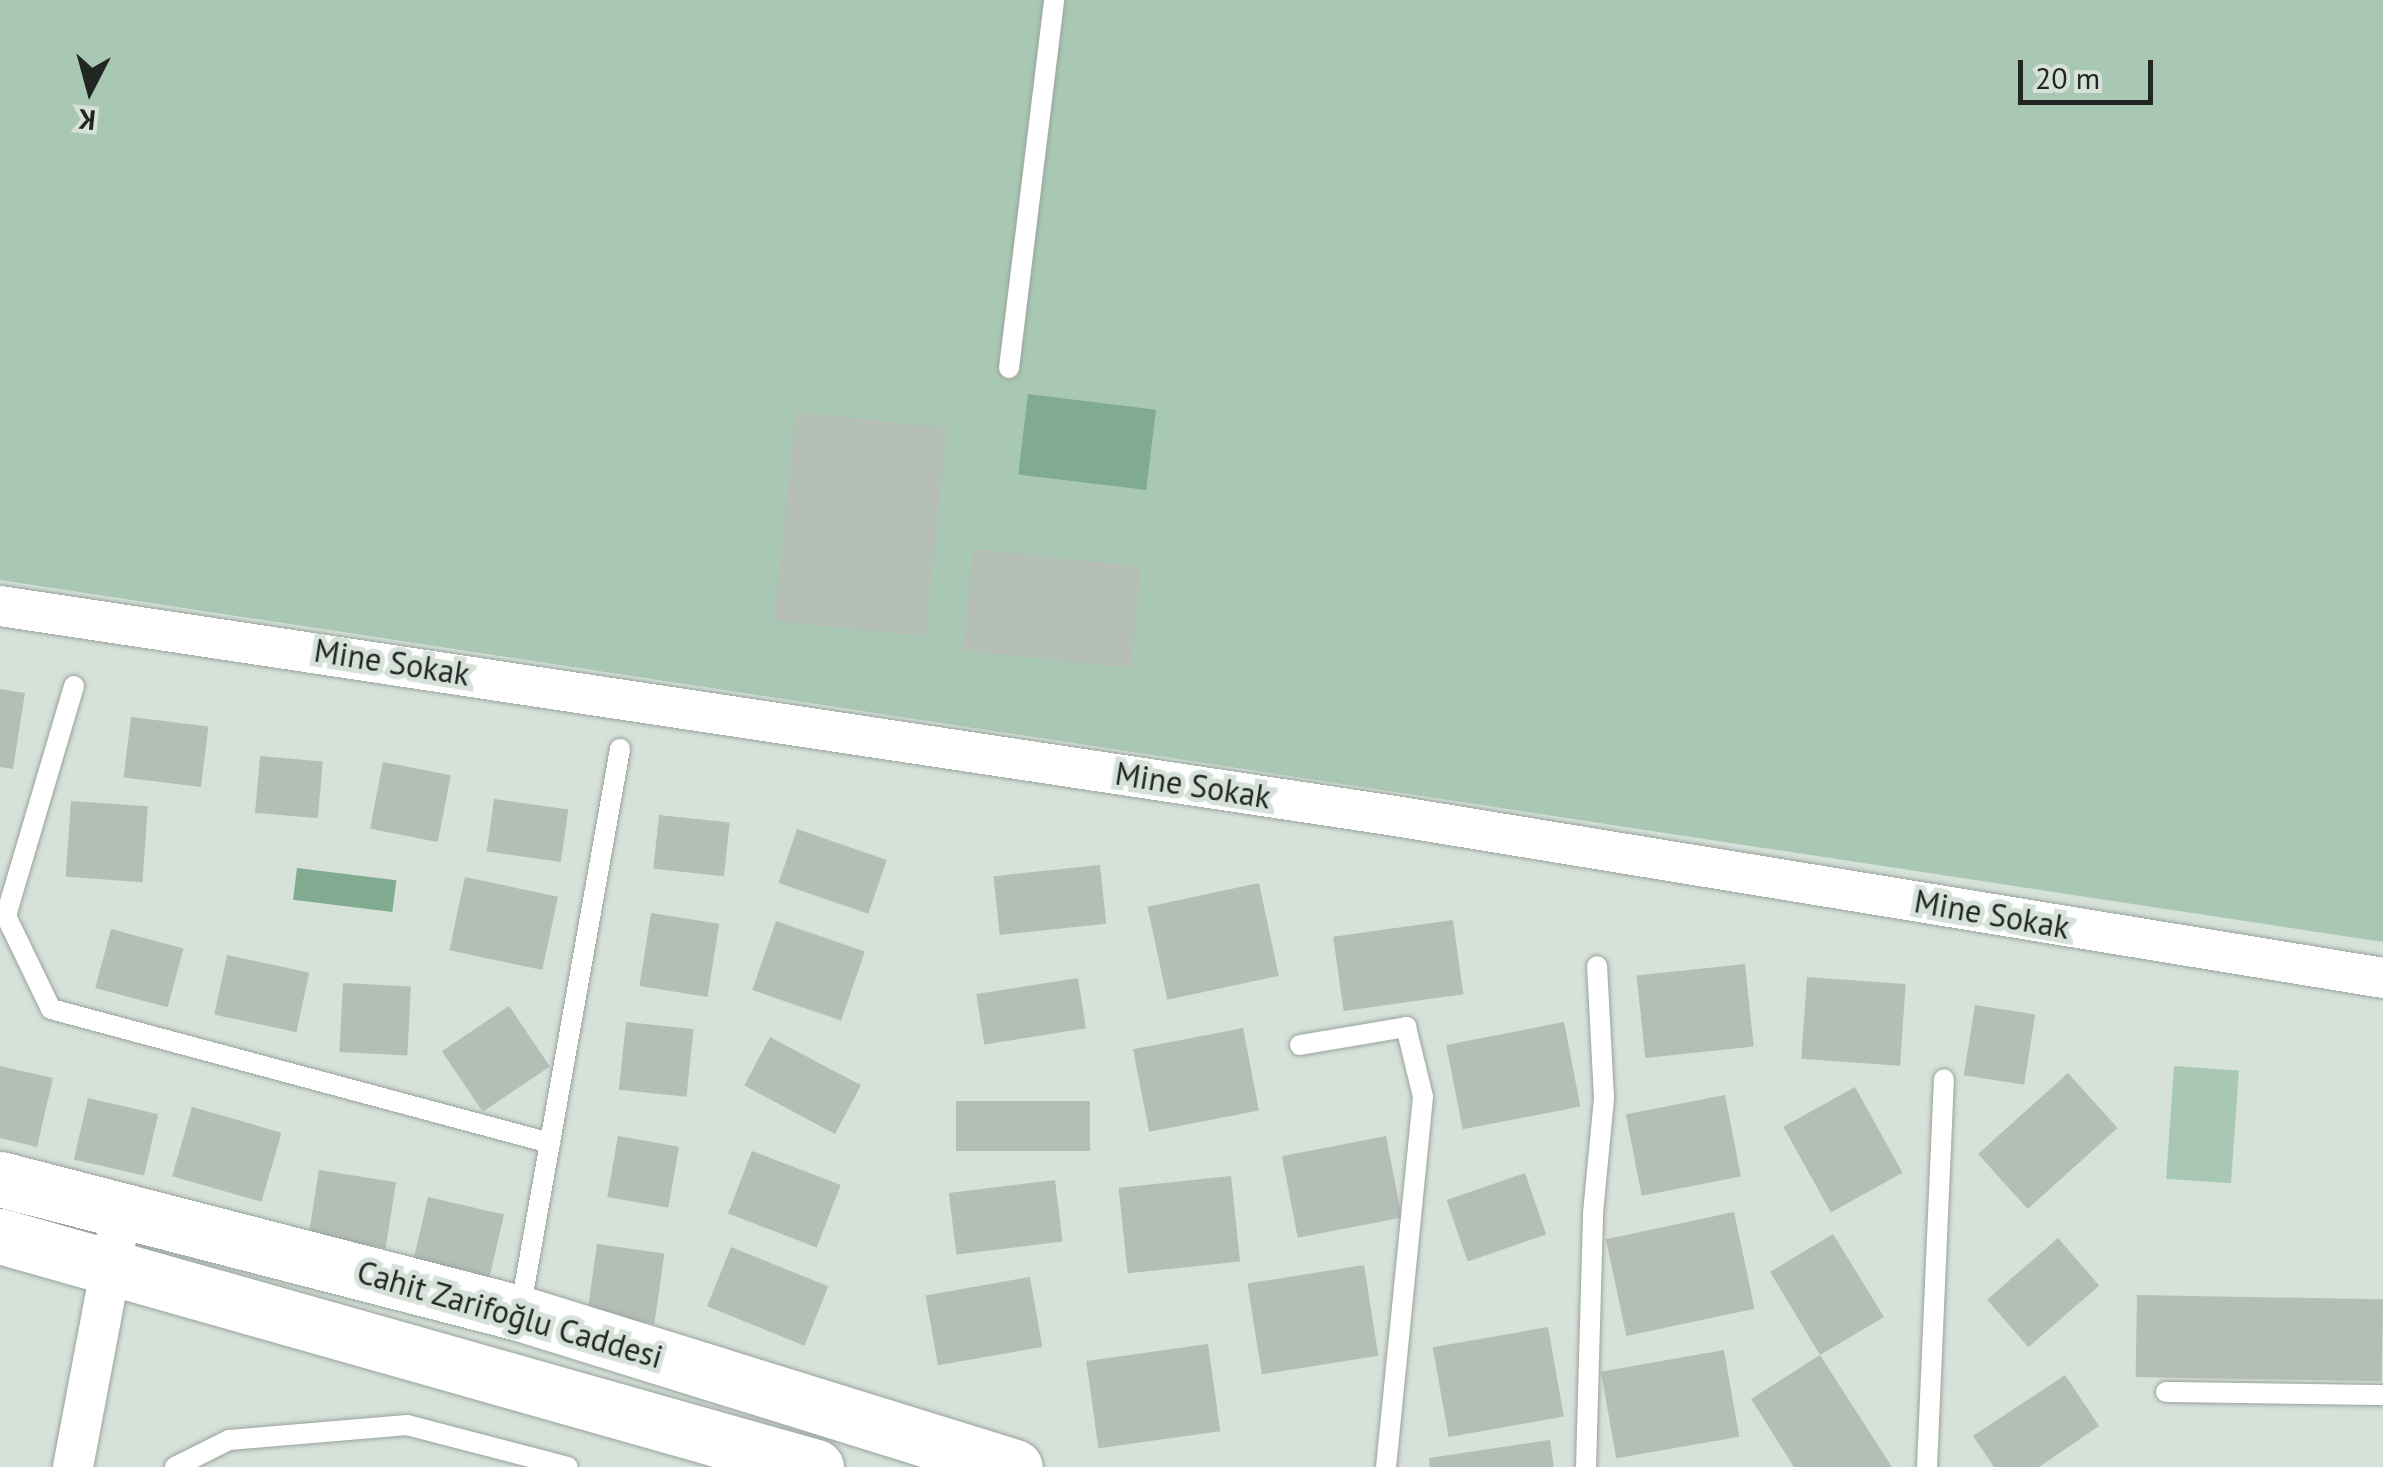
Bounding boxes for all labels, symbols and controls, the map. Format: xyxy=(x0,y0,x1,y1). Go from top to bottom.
north arrow xyxy=(40,40,140,140)
scale bar xyxy=(2023,40,2158,102)
text: 20 m xyxy=(2035,58,2100,97)
text: K xyxy=(76,101,97,140)
street label: Mine Sokak xyxy=(312,631,472,693)
street label: Mine Sokak xyxy=(1113,754,1273,816)
street label: Mine Sokak xyxy=(1911,881,2073,947)
street label: Cahit Zarifoğlu Caddesi xyxy=(352,1252,668,1376)

